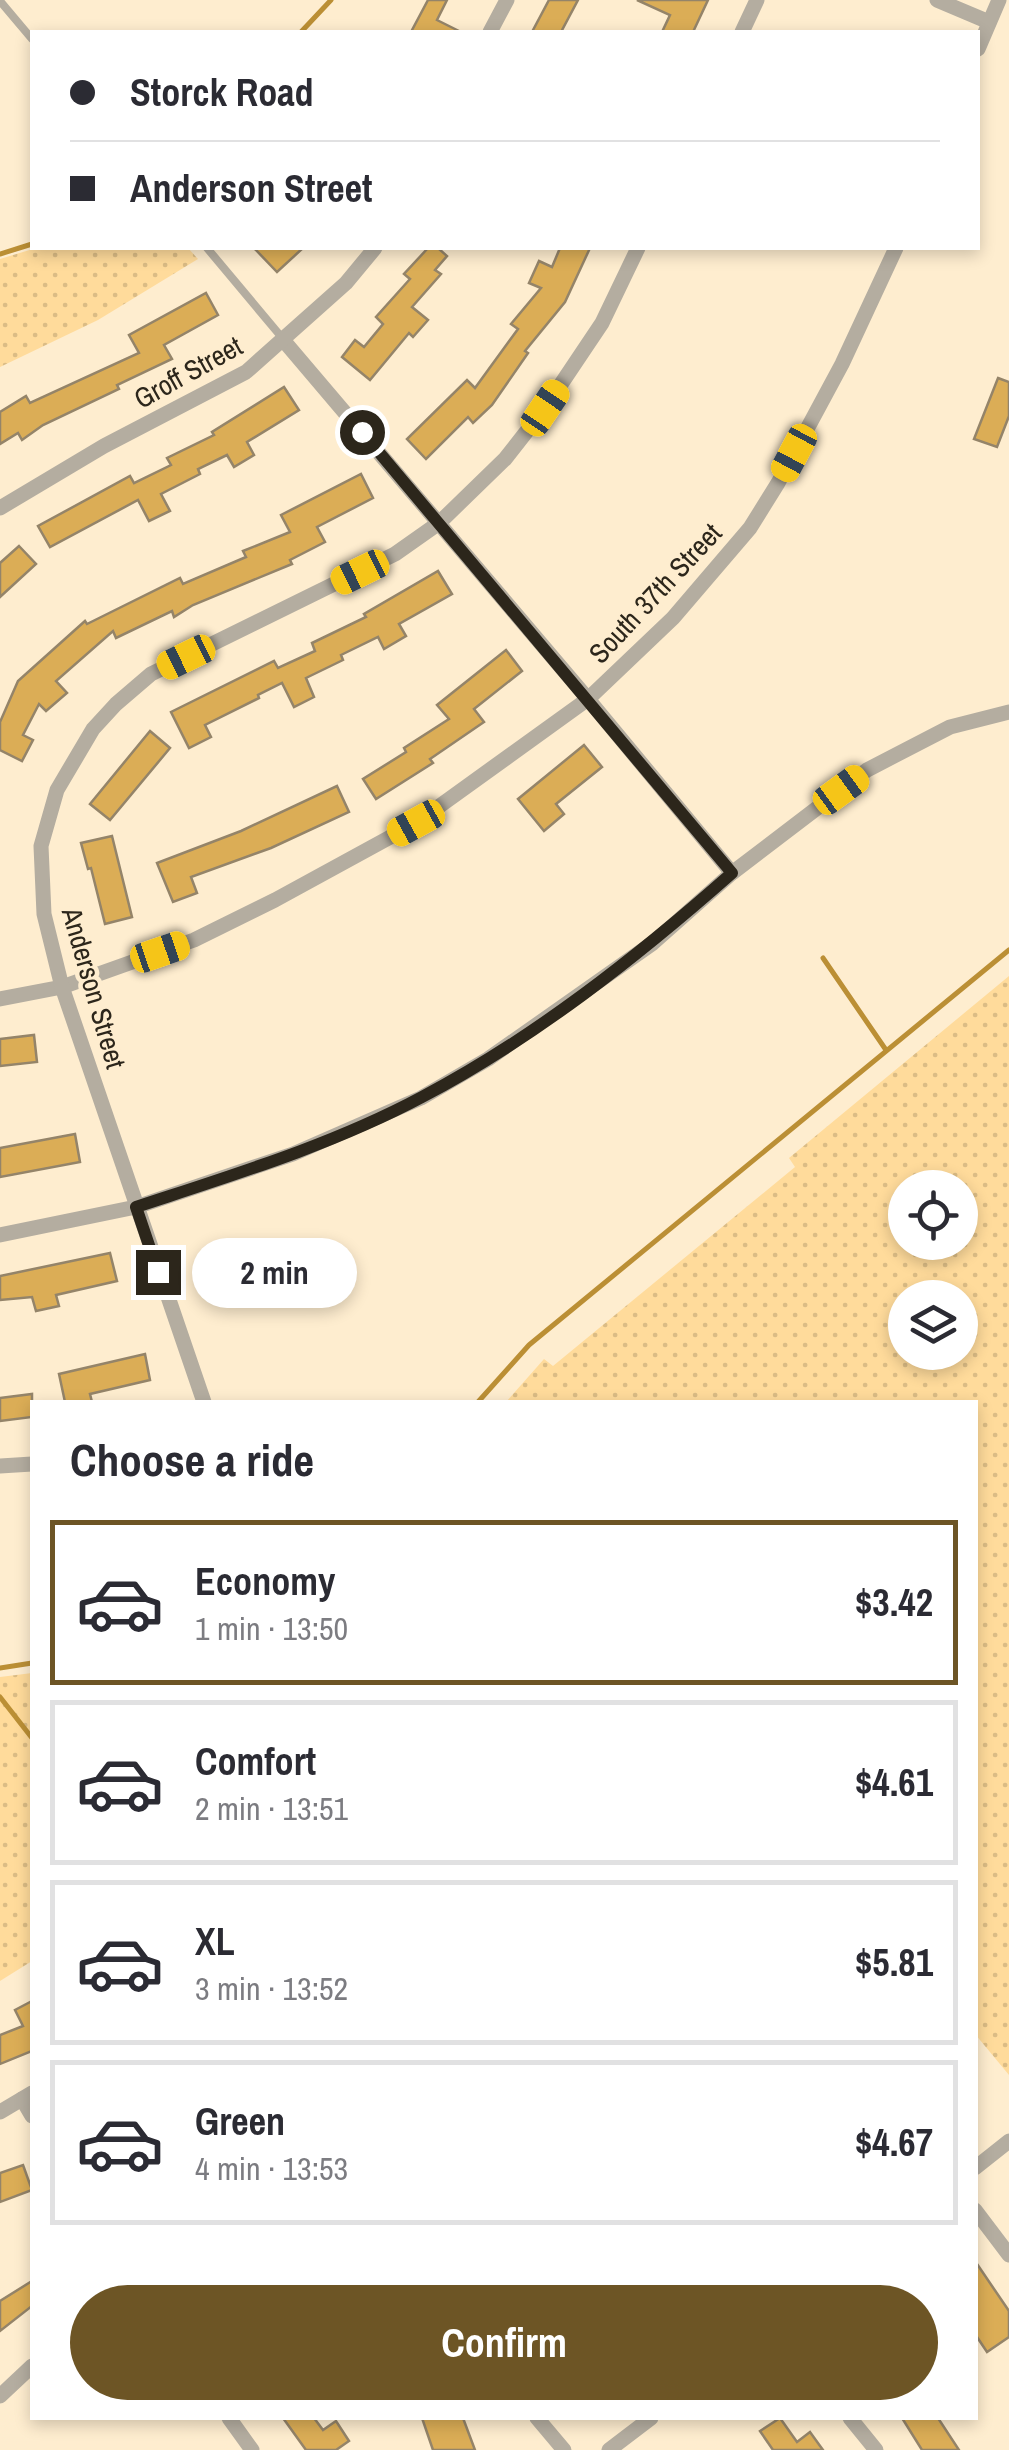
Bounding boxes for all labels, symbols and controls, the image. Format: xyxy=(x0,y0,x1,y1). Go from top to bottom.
text: Storck Road xyxy=(130,67,314,118)
text: Anderson Street xyxy=(130,163,372,214)
street label: Groff Street xyxy=(127,327,249,417)
car xyxy=(516,375,574,441)
route start xyxy=(340,410,385,455)
car xyxy=(767,419,821,487)
street label: South 37th Street xyxy=(580,515,730,671)
car xyxy=(326,545,394,599)
car xyxy=(152,630,220,684)
car xyxy=(808,760,874,820)
car xyxy=(382,795,450,851)
street label: Anderson Street xyxy=(53,902,135,1073)
car xyxy=(127,928,193,976)
map controls xyxy=(888,1170,978,1370)
button: locate xyxy=(888,1170,978,1260)
callout: 2 min xyxy=(193,1237,358,1307)
route end xyxy=(136,1250,181,1295)
text: 2 min xyxy=(240,1251,309,1294)
button: layers xyxy=(888,1280,978,1370)
text: Choose a ride xyxy=(70,1429,314,1490)
text: Economy xyxy=(195,1556,335,1607)
icon: car xyxy=(75,1558,165,1648)
text: $3.42 xyxy=(855,1577,933,1628)
text: 1 min · 13:50 xyxy=(195,1607,348,1650)
text: Comfort xyxy=(195,1736,316,1787)
icon: car xyxy=(75,1738,165,1828)
text: $4.61 xyxy=(855,1757,933,1808)
text: 2 min · 13:51 xyxy=(195,1787,348,1830)
text: XL xyxy=(195,1916,235,1967)
icon: car xyxy=(75,1918,165,2008)
text: $5.81 xyxy=(855,1937,933,1988)
text: 3 min · 13:52 xyxy=(195,1967,348,2010)
text: Green xyxy=(195,2096,285,2147)
icon: car xyxy=(75,2098,165,2188)
text: $4.67 xyxy=(855,2117,933,2168)
text: 4 min · 13:53 xyxy=(195,2147,348,2190)
button: Confirm xyxy=(70,2285,938,2400)

